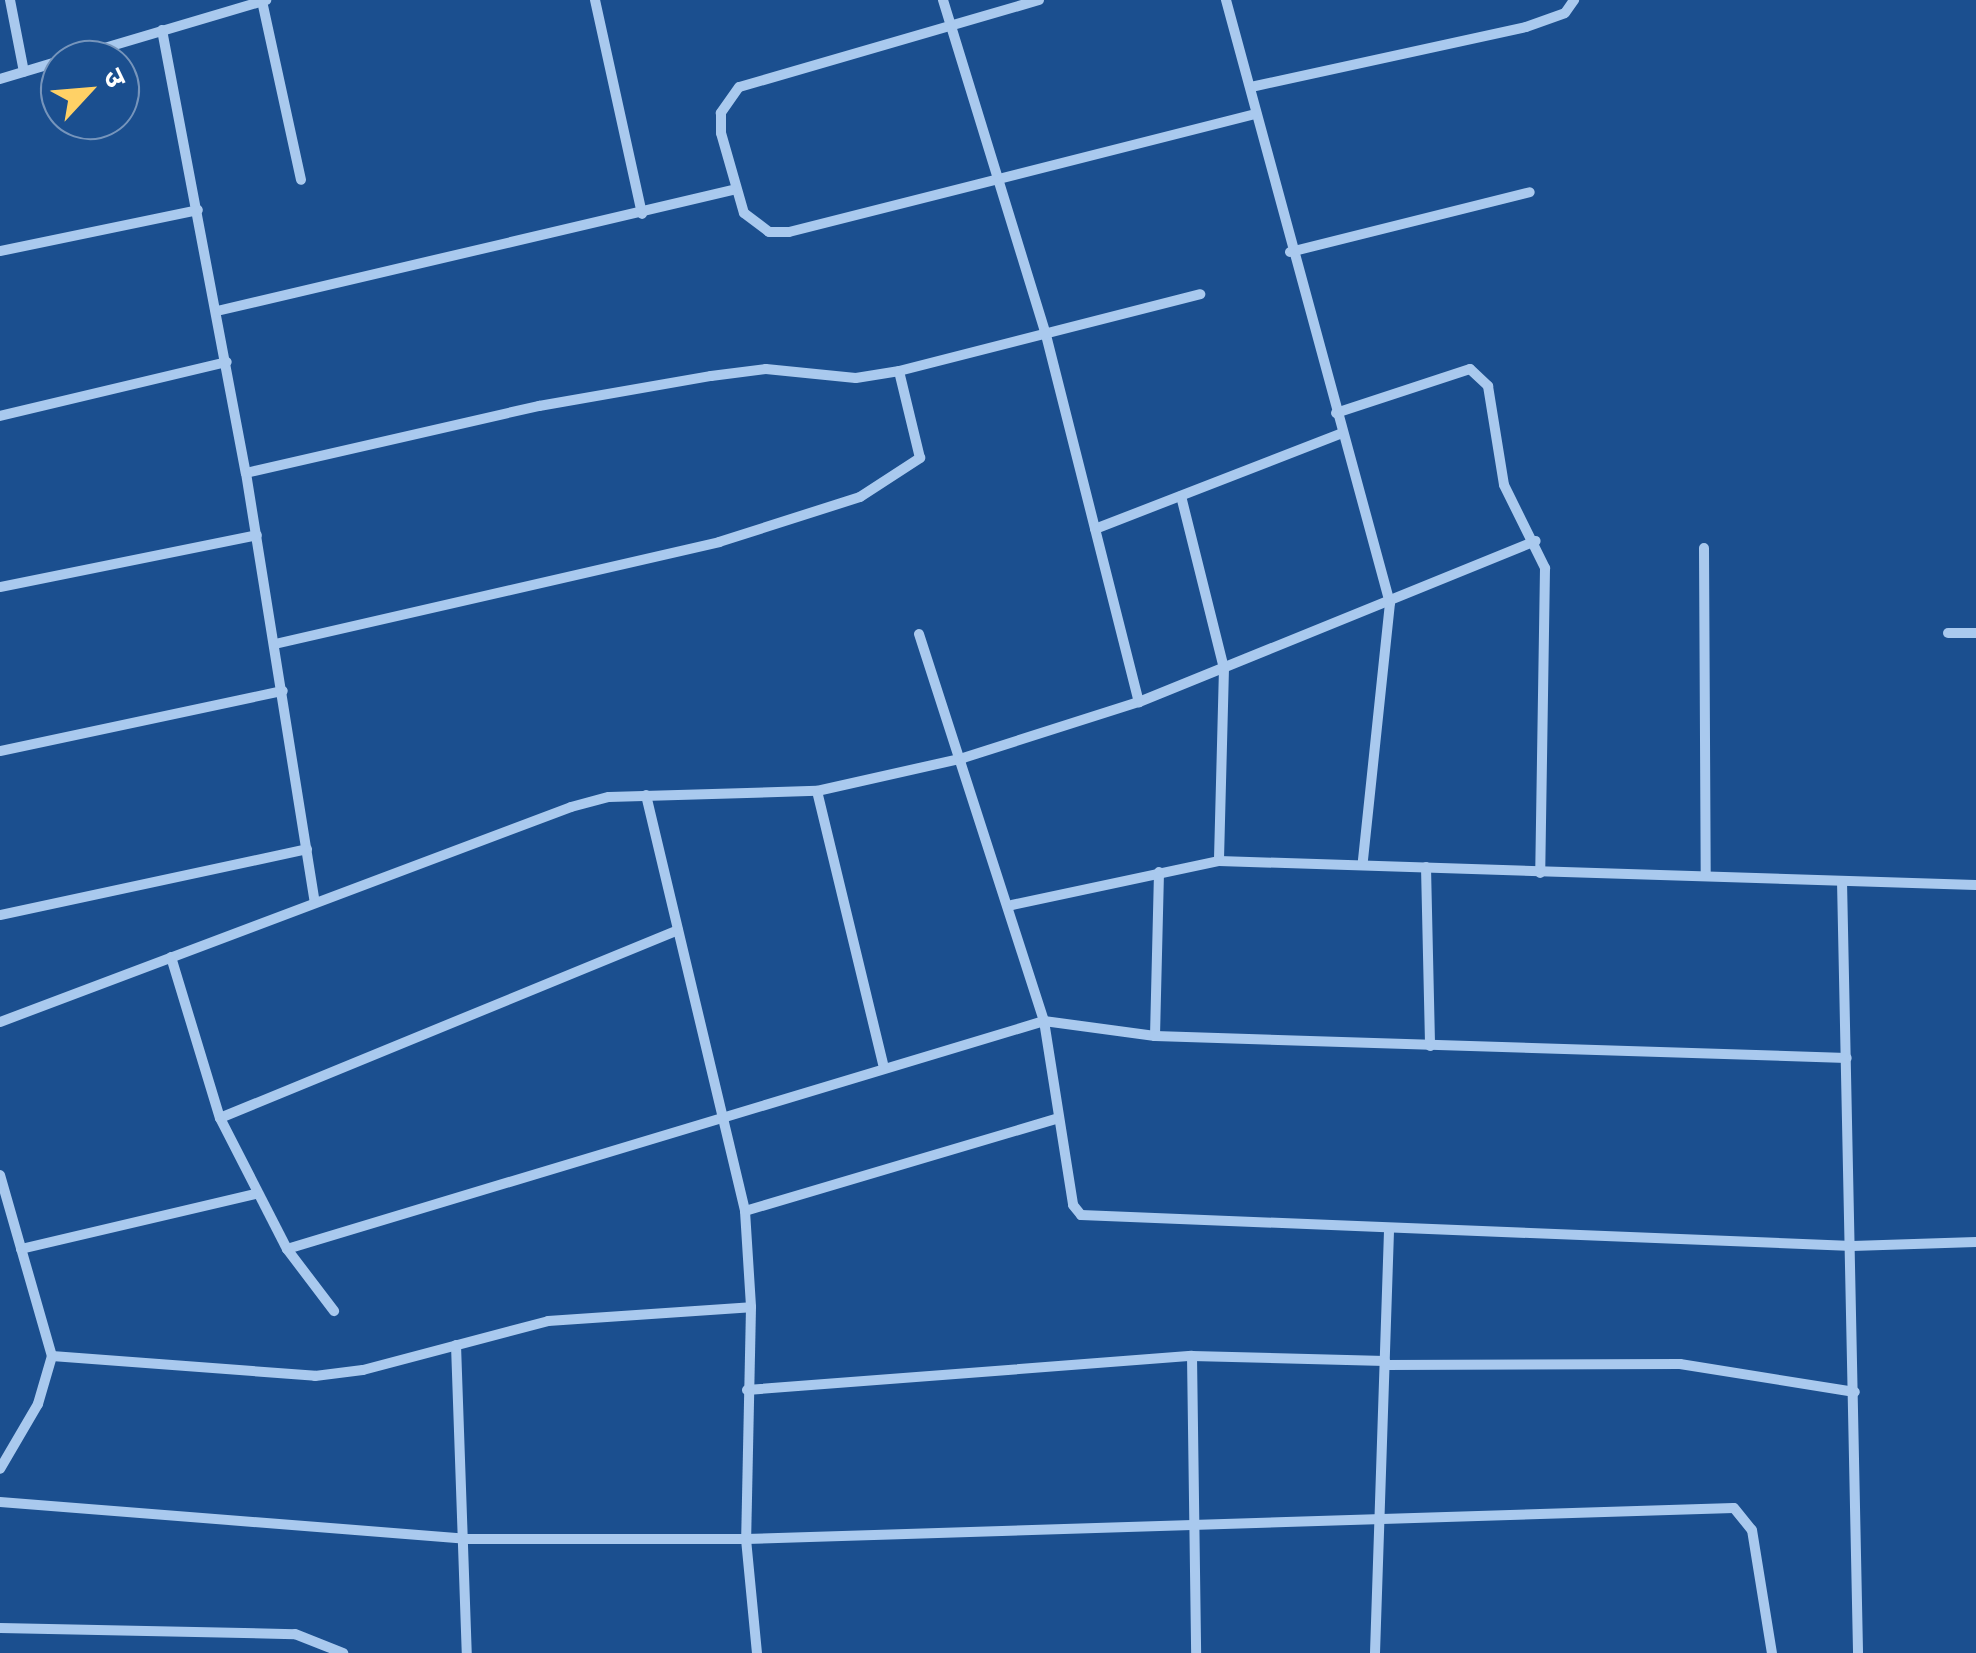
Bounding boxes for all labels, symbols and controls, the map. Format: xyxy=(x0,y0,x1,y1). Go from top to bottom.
north arrow xyxy=(40,40,140,140)
text: उ xyxy=(97,63,134,92)

